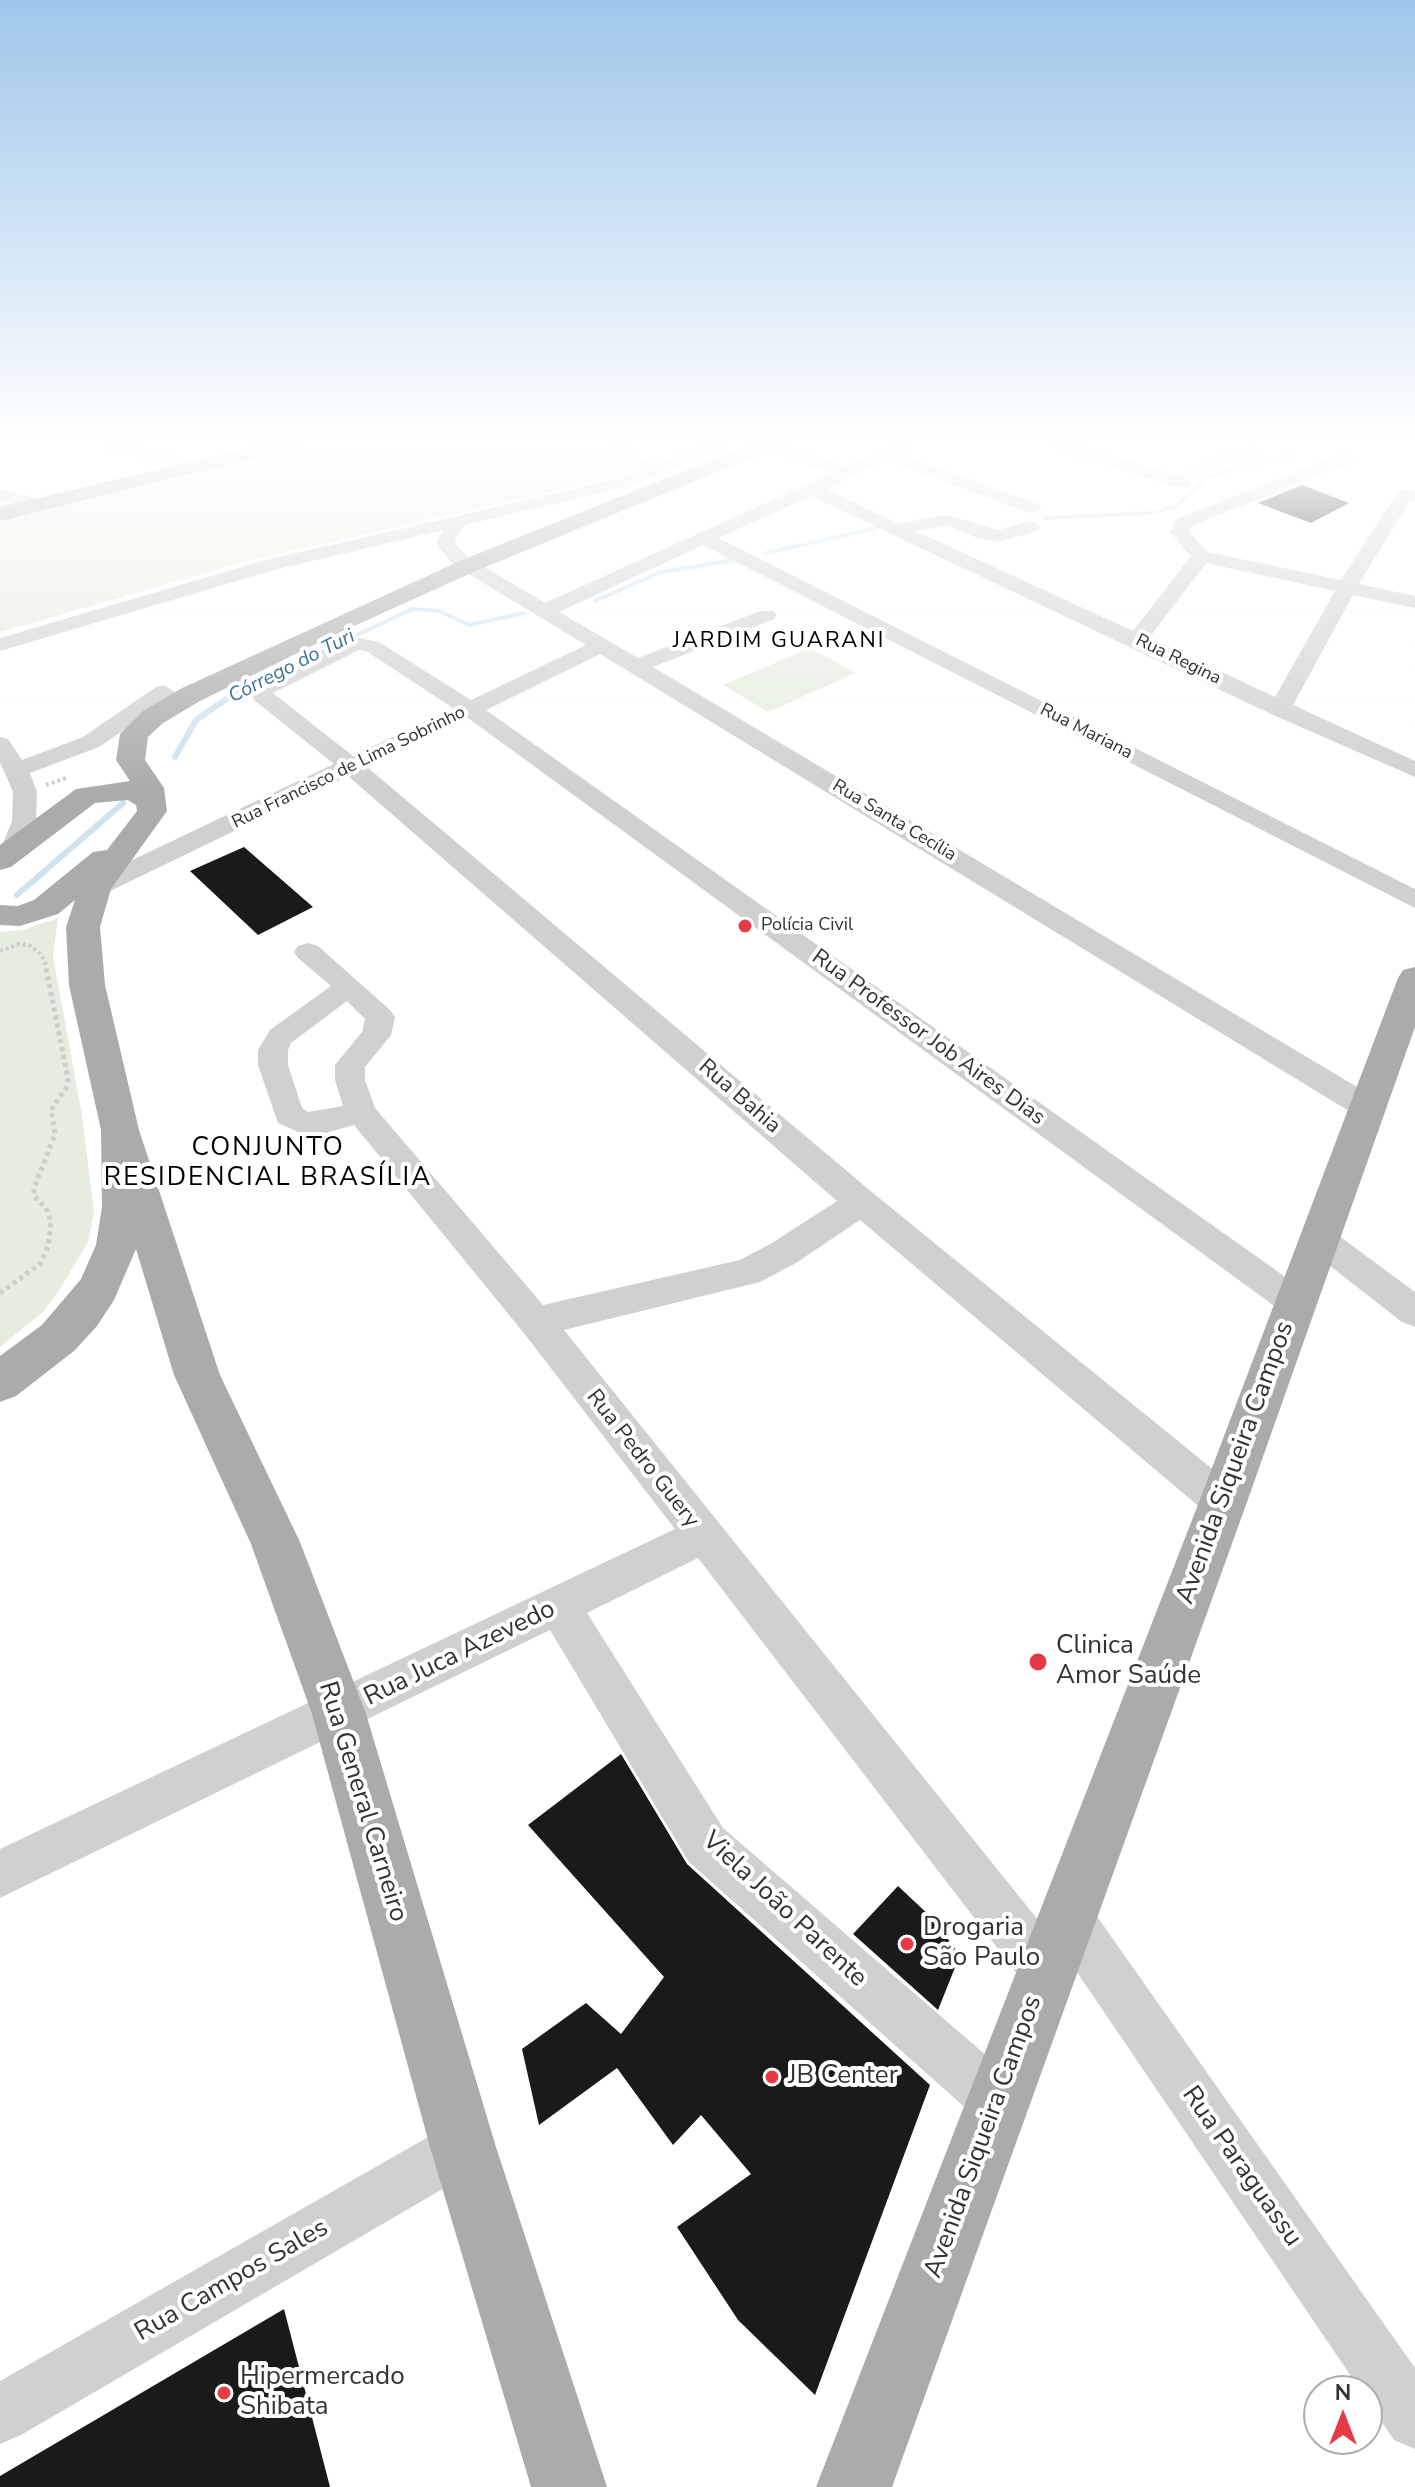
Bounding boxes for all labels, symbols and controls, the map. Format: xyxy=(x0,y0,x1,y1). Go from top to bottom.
water label: Córrego do Turi xyxy=(225,625,359,709)
district label: JARDIM GUARANI xyxy=(673,629,885,655)
street label: Rua Regina xyxy=(1132,630,1224,690)
street label: Rua Mariana xyxy=(1036,699,1136,765)
street label: Rua Francisco de Lima Sobrinho xyxy=(229,702,469,834)
street label: Rua Santa Cecília xyxy=(828,776,960,866)
place label: Polícia Civil xyxy=(761,915,853,937)
marker: Polícia Civil xyxy=(736,917,754,935)
street label: Rua Professor Job Aires Dias xyxy=(806,944,1050,1132)
street label: Rua Bahia xyxy=(693,1054,785,1140)
district label: CONJUNTO RESIDENCIAL BRASÍLIA xyxy=(104,1133,432,1194)
street label: Avenida Siqueira Campos xyxy=(1170,1318,1302,1608)
street label: Rua Pedro Guery xyxy=(580,1385,704,1533)
street label: Rua Juca Azevedo xyxy=(359,1594,561,1714)
place label: Clinica Amor Saúde xyxy=(1056,1631,1201,1692)
marker: Clinica Amor Saúde xyxy=(1027,1651,1049,1673)
street label: Rua General Carneiro xyxy=(311,1678,413,1926)
street label: Viela João Parente xyxy=(695,1826,873,1994)
place label: Drogaria São Paulo xyxy=(923,1913,1040,1974)
marker: Drogaria São Paulo xyxy=(898,1935,916,1953)
street label: Avenida Siqueira Campos xyxy=(918,1992,1050,2282)
place label: JB Center xyxy=(788,2061,898,2093)
marker: JB Center xyxy=(763,2068,781,2086)
street label: Rua Paraguassu xyxy=(1174,2081,1308,2253)
street label: Rua Campos Sales xyxy=(130,2213,334,2349)
place label: Hipermercado Shibata xyxy=(240,2362,405,2424)
north arrow xyxy=(1303,2375,1383,2455)
text: N xyxy=(1335,2378,1351,2408)
marker: Hipermercado Shibata xyxy=(215,2384,233,2402)

